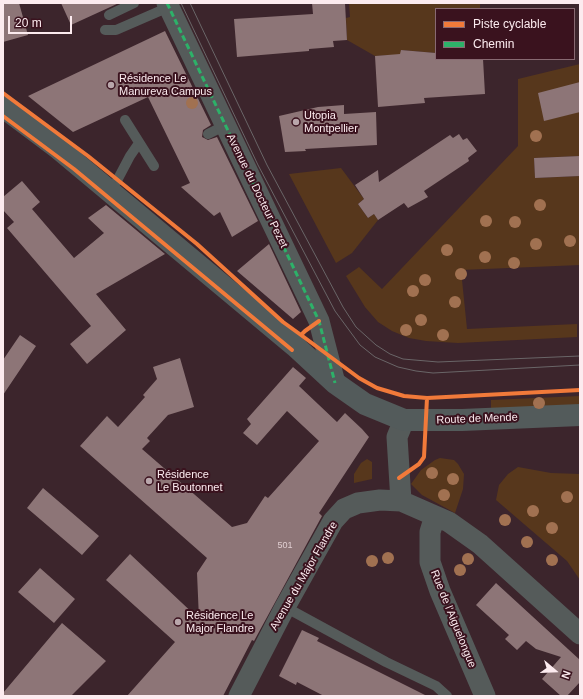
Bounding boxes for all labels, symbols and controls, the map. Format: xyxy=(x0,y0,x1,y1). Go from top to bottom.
scale bar xyxy=(10,8,74,34)
legend xyxy=(435,8,575,60)
text: 20 m xyxy=(15,16,42,30)
text: Piste cyclable xyxy=(473,17,546,31)
text: Chemin xyxy=(473,37,514,51)
place label: Résidence Le Manureva Campus xyxy=(119,72,212,98)
marker: Résidence Le Manureva Campus xyxy=(106,80,116,90)
place label: Utopia Montpellier xyxy=(304,109,358,135)
marker: Utopia Montpellier xyxy=(291,117,301,127)
street label: Avenue du Docteur Pezet xyxy=(224,132,290,250)
street label: Route de Mende xyxy=(436,411,518,427)
place label: Résidence Le Boutonnet xyxy=(157,468,222,494)
marker: Résidence Le Boutonnet xyxy=(144,476,154,486)
street label: Avenue du Major Flandre xyxy=(267,519,341,633)
house number: 501 xyxy=(277,541,293,551)
street label: Rue de l'Aiguelongue xyxy=(427,568,479,670)
place label: Résidence Le Major Flandre xyxy=(186,609,254,635)
marker: Résidence Le Major Flandre xyxy=(173,617,183,627)
north arrow xyxy=(535,651,575,691)
text: N xyxy=(559,669,573,681)

